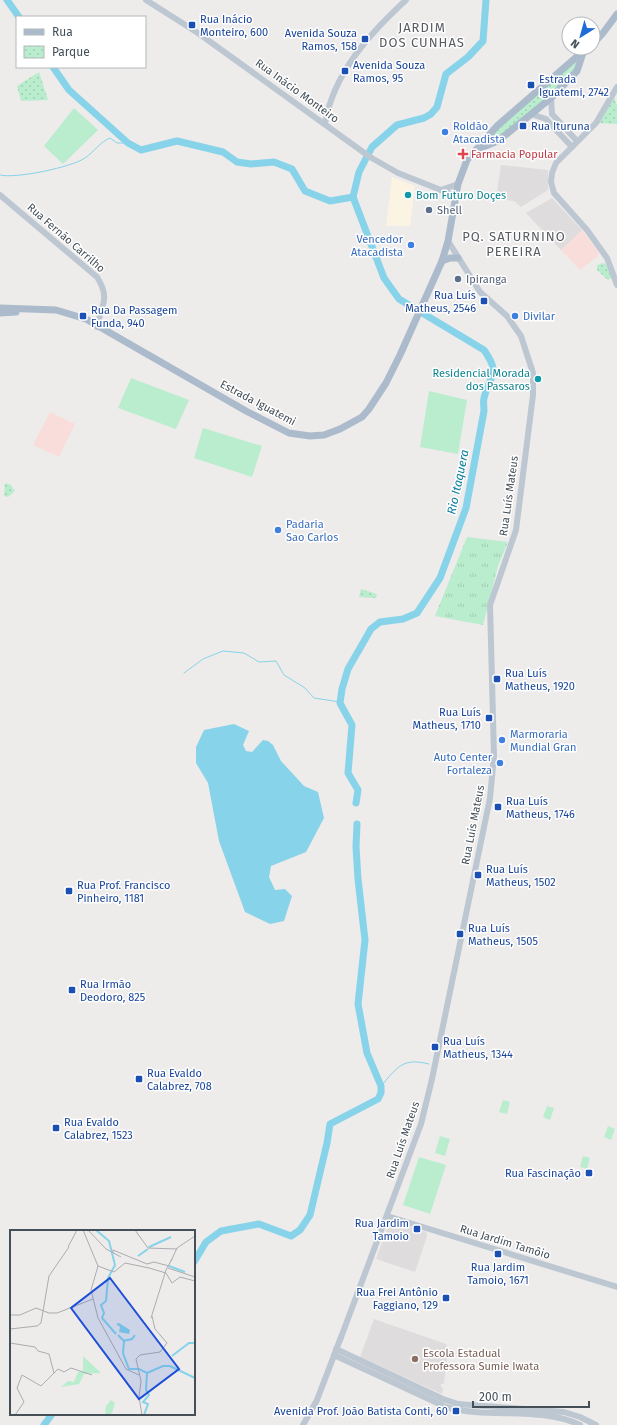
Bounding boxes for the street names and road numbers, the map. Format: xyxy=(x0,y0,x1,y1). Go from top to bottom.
street label: Rua Inácio Monteiro xyxy=(253,56,341,126)
street label: Rua Fernão Carrilho xyxy=(24,201,108,275)
street label: Estrada Iguatemi xyxy=(218,378,298,428)
street label: Rua Luís Mateus xyxy=(497,455,521,537)
street label: Rua Luís Mateus xyxy=(459,784,487,866)
street label: Rua Luís Mateus xyxy=(384,1100,422,1180)
street label: Rua Jardim Tamôio xyxy=(458,1222,552,1262)

